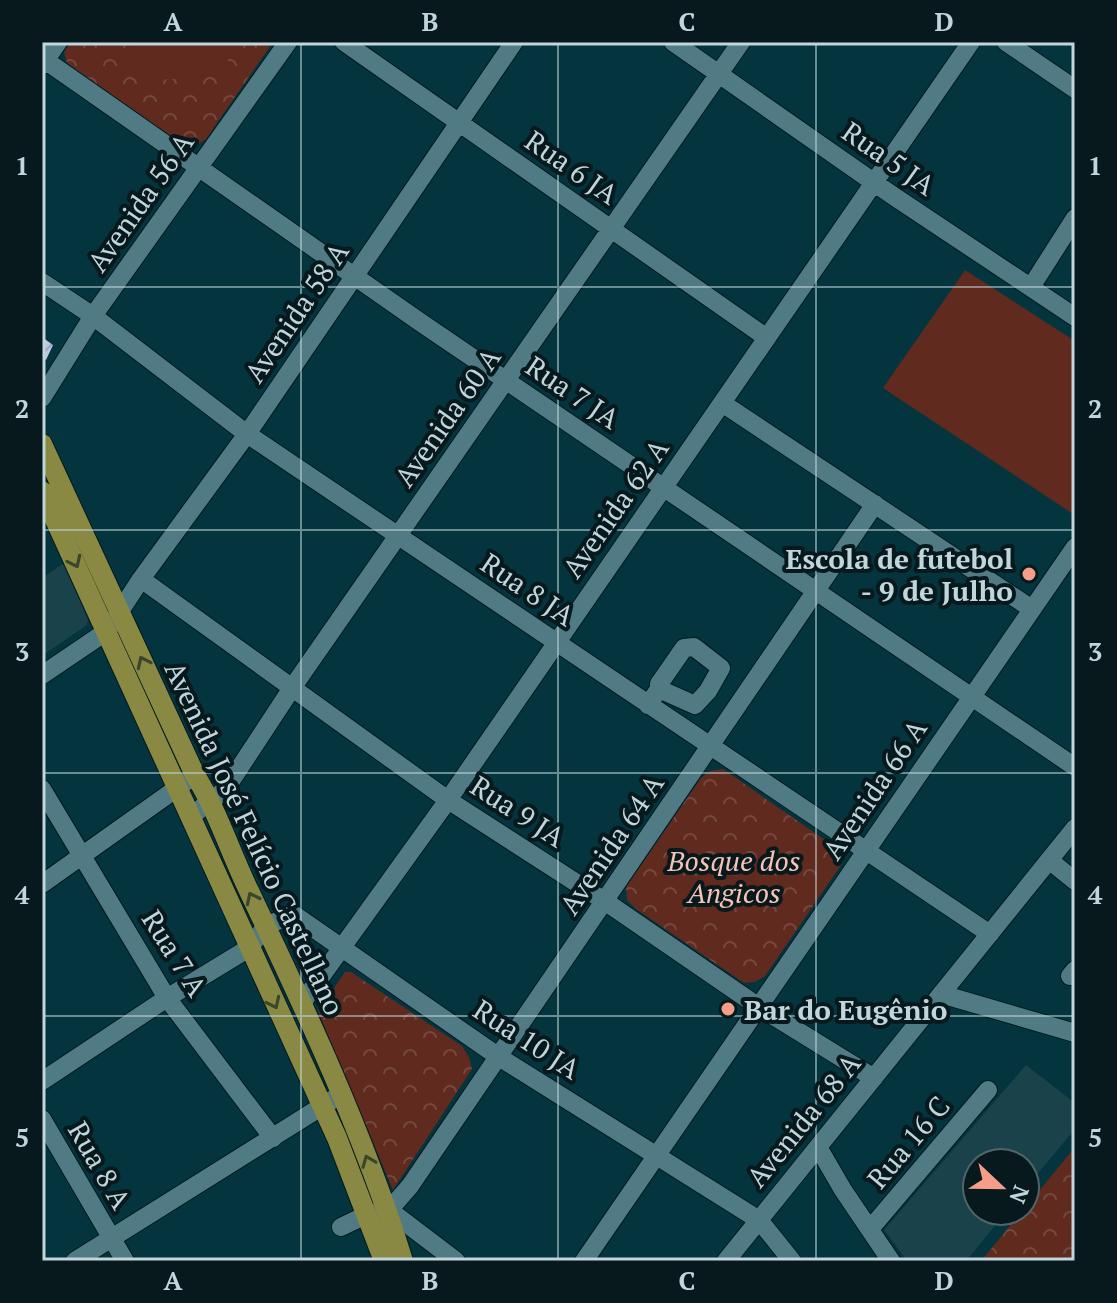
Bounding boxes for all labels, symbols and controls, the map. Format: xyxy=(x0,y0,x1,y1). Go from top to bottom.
text: A xyxy=(164,4,183,38)
text: B xyxy=(422,4,438,38)
text: C xyxy=(679,4,695,38)
text: D xyxy=(934,4,954,38)
street label: Rua 5 JA xyxy=(835,113,943,204)
street label: Rua 6 JA xyxy=(518,122,626,213)
street label: Avenida 56 A xyxy=(78,124,202,279)
text: 1 xyxy=(15,148,29,182)
text: 1 xyxy=(1088,148,1102,182)
street label: Avenida 58 A xyxy=(235,234,357,389)
street label: Avenida 60 A xyxy=(385,339,509,494)
street label: Rua 7 JA xyxy=(519,347,628,437)
text: 2 xyxy=(15,391,29,425)
text: 2 xyxy=(1088,391,1102,425)
street label: Avenida 62 A xyxy=(553,430,677,585)
place label: Escola de futebol - 9 de Julho xyxy=(786,540,1013,609)
street label: Rua 8 JA xyxy=(474,544,583,634)
one-way arrow xyxy=(65,554,81,568)
marker: Escola de futebol - 9 de Julho xyxy=(1020,565,1038,583)
text: 3 xyxy=(15,634,29,668)
text: 3 xyxy=(1088,634,1102,668)
street label: Avenida José Felício Castellano xyxy=(157,655,353,1021)
one-way arrow xyxy=(137,656,153,670)
street label: Avenida 66 A xyxy=(813,711,935,866)
street label: Avenida 64 A xyxy=(550,766,672,921)
street label: Rua 9 JA xyxy=(464,767,573,856)
park label: Bosque dos Angicos xyxy=(667,842,800,911)
text: 4 xyxy=(15,877,30,911)
text: 4 xyxy=(1088,877,1103,911)
one-way arrow xyxy=(246,891,262,906)
street label: Rua 7 A xyxy=(134,903,216,1004)
street label: Rua 10 JA xyxy=(467,991,588,1088)
place label: Bar do Eugênio xyxy=(744,991,947,1028)
one-way arrow xyxy=(265,995,281,1009)
marker: Bar do Eugênio xyxy=(719,1000,737,1018)
street label: Avenida 68 A xyxy=(738,1045,869,1194)
street label: Rua 16 C xyxy=(859,1088,957,1196)
street label: Rua 8 A xyxy=(60,1115,140,1216)
text: 5 xyxy=(15,1120,29,1154)
text: 5 xyxy=(1088,1120,1102,1154)
north arrow xyxy=(961,1147,1041,1227)
one-way arrow xyxy=(361,1155,378,1169)
text: N xyxy=(1003,1182,1037,1208)
text: A xyxy=(164,1263,183,1297)
text: B xyxy=(422,1263,438,1297)
text: C xyxy=(679,1263,695,1297)
text: D xyxy=(934,1263,954,1297)

